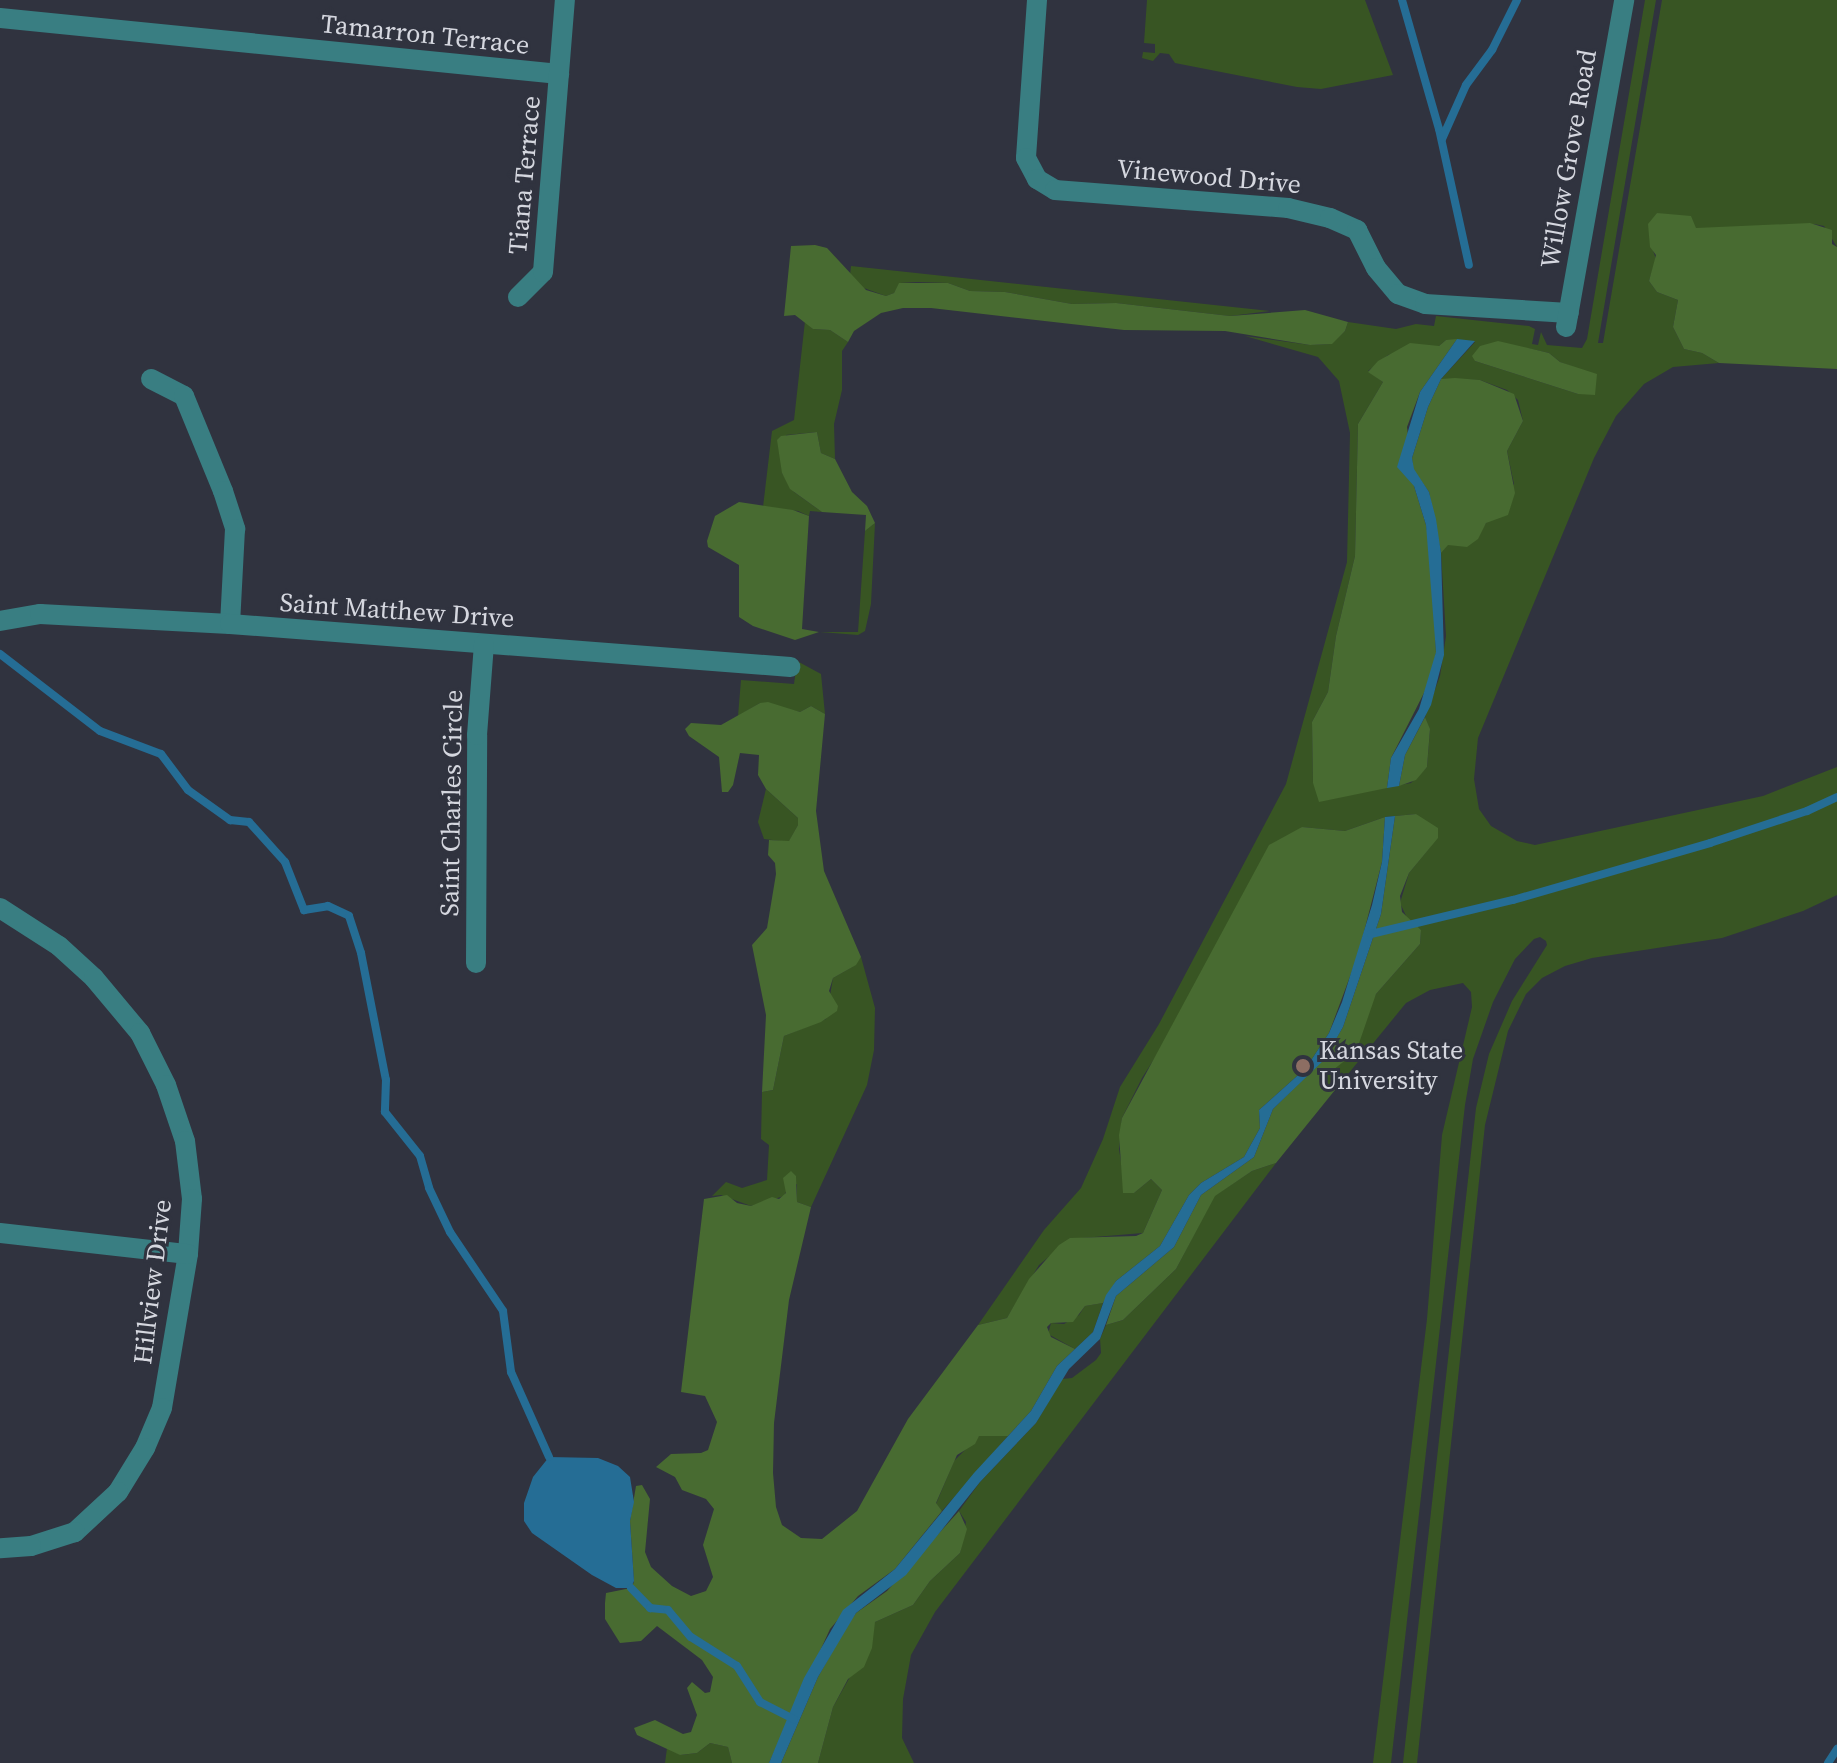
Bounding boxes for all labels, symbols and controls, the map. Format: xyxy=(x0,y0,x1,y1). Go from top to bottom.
street label: Tamarron Terrace xyxy=(319,9,531,61)
street label: Willow Grove Road xyxy=(1534,47,1604,271)
street label: Tiana Terrace xyxy=(503,94,547,256)
street label: Vinewood Drive xyxy=(1116,153,1302,201)
street label: Saint Matthew Drive xyxy=(279,587,515,635)
street label: Saint Charles Circle xyxy=(434,689,470,917)
place label: Kansas State University xyxy=(1319,1035,1463,1096)
marker: Kansas State University xyxy=(1294,1057,1312,1075)
street label: Hillview Drive xyxy=(127,1198,179,1366)

